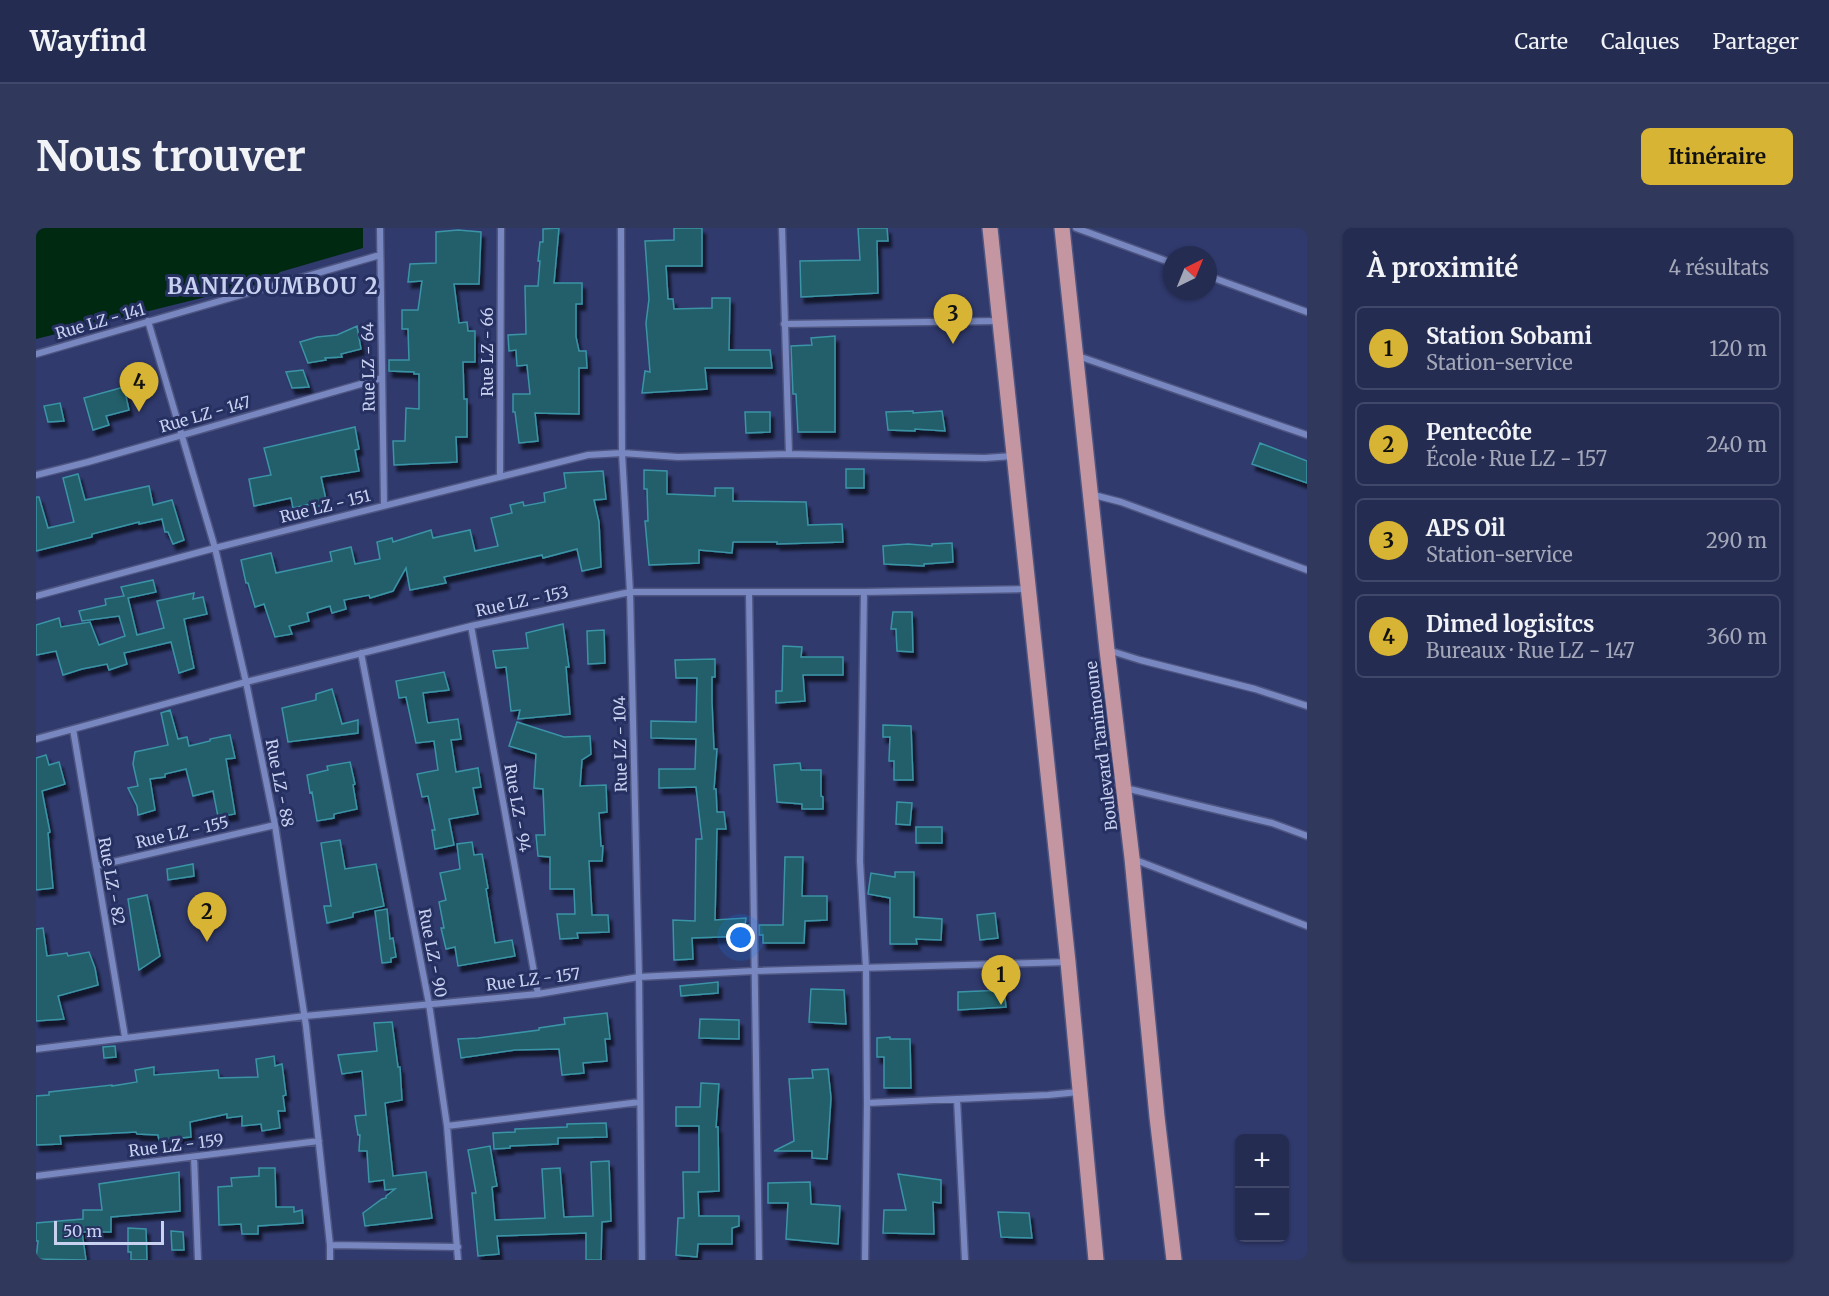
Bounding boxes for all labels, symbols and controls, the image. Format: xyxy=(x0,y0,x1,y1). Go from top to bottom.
text: Wayfind xyxy=(30,23,146,59)
text: Carte xyxy=(1515,28,1568,55)
text: Calques xyxy=(1601,28,1680,55)
text: Partager xyxy=(1713,28,1799,55)
button: Itinéraire xyxy=(1641,128,1793,185)
text: Nous trouver xyxy=(36,130,306,182)
north arrow xyxy=(1163,246,1217,300)
text: À proximité xyxy=(1367,251,1518,284)
text: 4 résultats xyxy=(1668,255,1769,280)
district label: BANIZOUMBOU 2 xyxy=(167,272,379,300)
pin: 3 xyxy=(934,294,972,344)
street label: Rue LZ - 141 xyxy=(53,299,147,343)
street label: Rue LZ - 66 xyxy=(477,307,497,397)
street label: Rue LZ - 64 xyxy=(357,322,379,412)
text: Station Sobami xyxy=(1426,322,1592,350)
text: 1 xyxy=(1384,336,1393,361)
text: 120 m xyxy=(1709,336,1767,361)
text: Station-service xyxy=(1426,350,1573,375)
pin: 4 xyxy=(120,362,158,412)
street label: Rue LZ - 147 xyxy=(157,391,253,437)
text: Pentecôte xyxy=(1426,418,1532,446)
text: 2 xyxy=(1383,432,1394,457)
text: 240 m xyxy=(1706,432,1767,457)
text: École · Rue LZ - 157 xyxy=(1426,446,1607,471)
street label: Rue LZ - 151 xyxy=(278,485,372,527)
text: APS Oil xyxy=(1426,514,1505,542)
text: 3 xyxy=(1383,528,1394,553)
text: 290 m xyxy=(1706,528,1767,553)
text: Station-service xyxy=(1426,542,1573,567)
street label: Rue LZ - 153 xyxy=(474,581,570,621)
text: Dimed logisitcs xyxy=(1426,610,1594,638)
text: 4 xyxy=(1382,624,1395,649)
text: 360 m xyxy=(1706,624,1767,649)
text: Bureaux · Rue LZ - 147 xyxy=(1426,638,1635,663)
street label: Boulevard Tanimoune xyxy=(1081,660,1121,832)
street label: Rue LZ - 104 xyxy=(609,695,631,793)
street label: Rue LZ - 88 xyxy=(262,737,298,829)
street label: Rue LZ - 94 xyxy=(500,762,536,854)
street label: Rue LZ - 155 xyxy=(134,812,230,852)
street label: Rue LZ - 82 xyxy=(94,835,130,927)
pin: 2 xyxy=(188,892,226,942)
street label: Rue LZ - 90 xyxy=(415,907,451,999)
your location xyxy=(726,923,755,952)
pin: 1 xyxy=(982,956,1020,1005)
street label: Rue LZ - 157 xyxy=(485,963,581,995)
street label: Rue LZ - 159 xyxy=(127,1129,225,1161)
map controls xyxy=(1235,1134,1289,1242)
button: + xyxy=(1235,1134,1289,1188)
button: − xyxy=(1235,1188,1289,1242)
scale bar xyxy=(54,1218,164,1246)
text: 50 m xyxy=(63,1221,102,1241)

